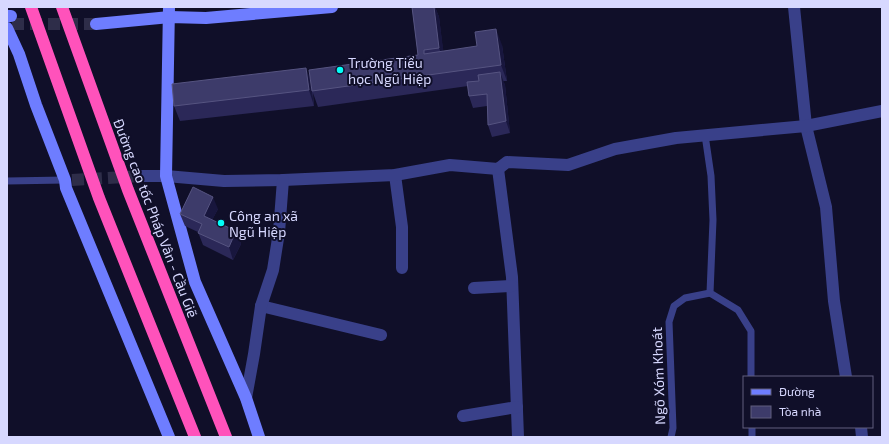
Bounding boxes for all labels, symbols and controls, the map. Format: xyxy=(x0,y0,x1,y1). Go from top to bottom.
place label: Trường Tiểu học Ngũ Hiệp xyxy=(348,54,431,87)
marker: Trường Tiểu học Ngũ Hiệp xyxy=(335,65,345,75)
street label: Đường cao tốc Pháp Vân - Cầu Giẽ xyxy=(110,116,202,320)
place label: Công an xã Ngũ Hiệp xyxy=(229,207,298,240)
marker: Công an xã Ngũ Hiệp xyxy=(216,218,226,228)
street label: Ngõ Xóm Khoát xyxy=(648,327,668,425)
legend xyxy=(743,376,873,428)
text: Đường xyxy=(779,384,815,398)
text: Tòa nhà xyxy=(779,404,821,418)

